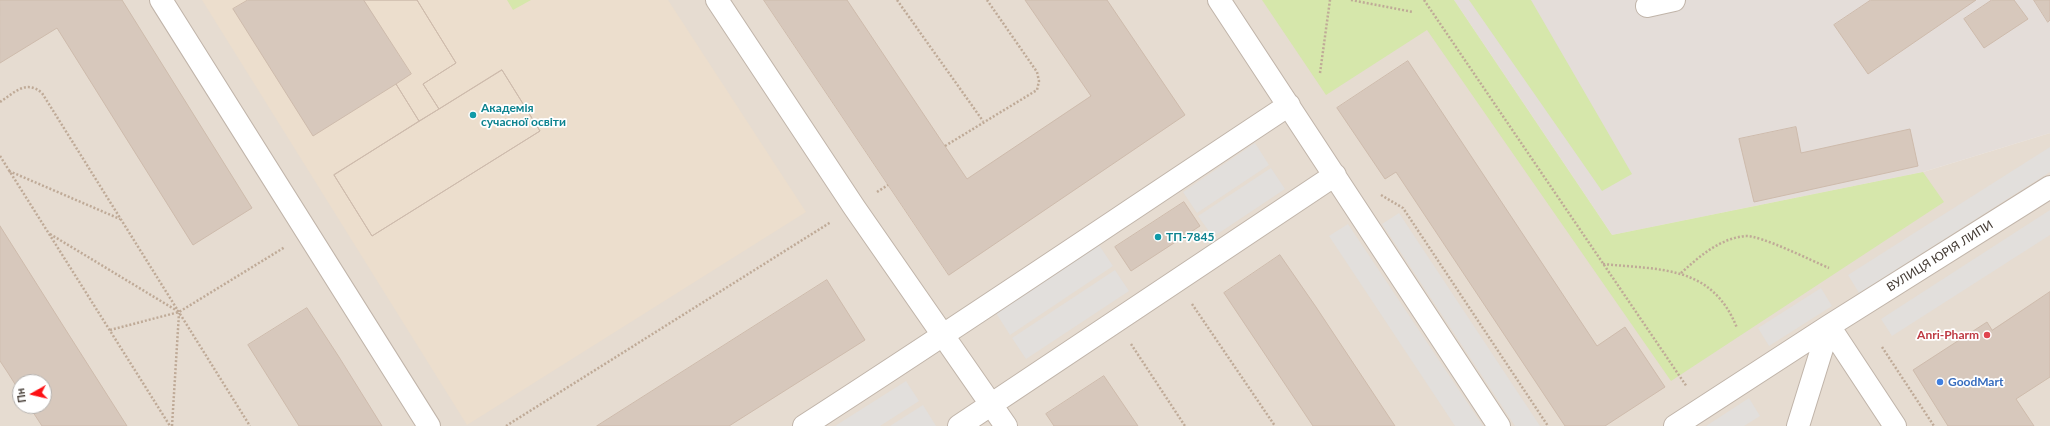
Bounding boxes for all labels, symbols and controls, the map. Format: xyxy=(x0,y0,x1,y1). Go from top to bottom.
place label: Академія сучасної освіти xyxy=(481,101,566,129)
marker: Академія сучасної освіти xyxy=(468,110,478,120)
street label: ВУЛИЦЯ ЮРІЯ ЛИПИ xyxy=(1884,217,1996,295)
place label: ТП-7845 xyxy=(1166,230,1214,244)
marker: ТП-7845 xyxy=(1153,232,1163,242)
place label: Anri-Pharm xyxy=(1917,328,1979,342)
marker: Anri-Pharm xyxy=(1982,330,1992,340)
north arrow xyxy=(12,374,52,414)
place label: GoodMart xyxy=(1948,375,2003,389)
marker: GoodMart xyxy=(1935,377,1945,387)
text: Пн xyxy=(13,388,28,404)

